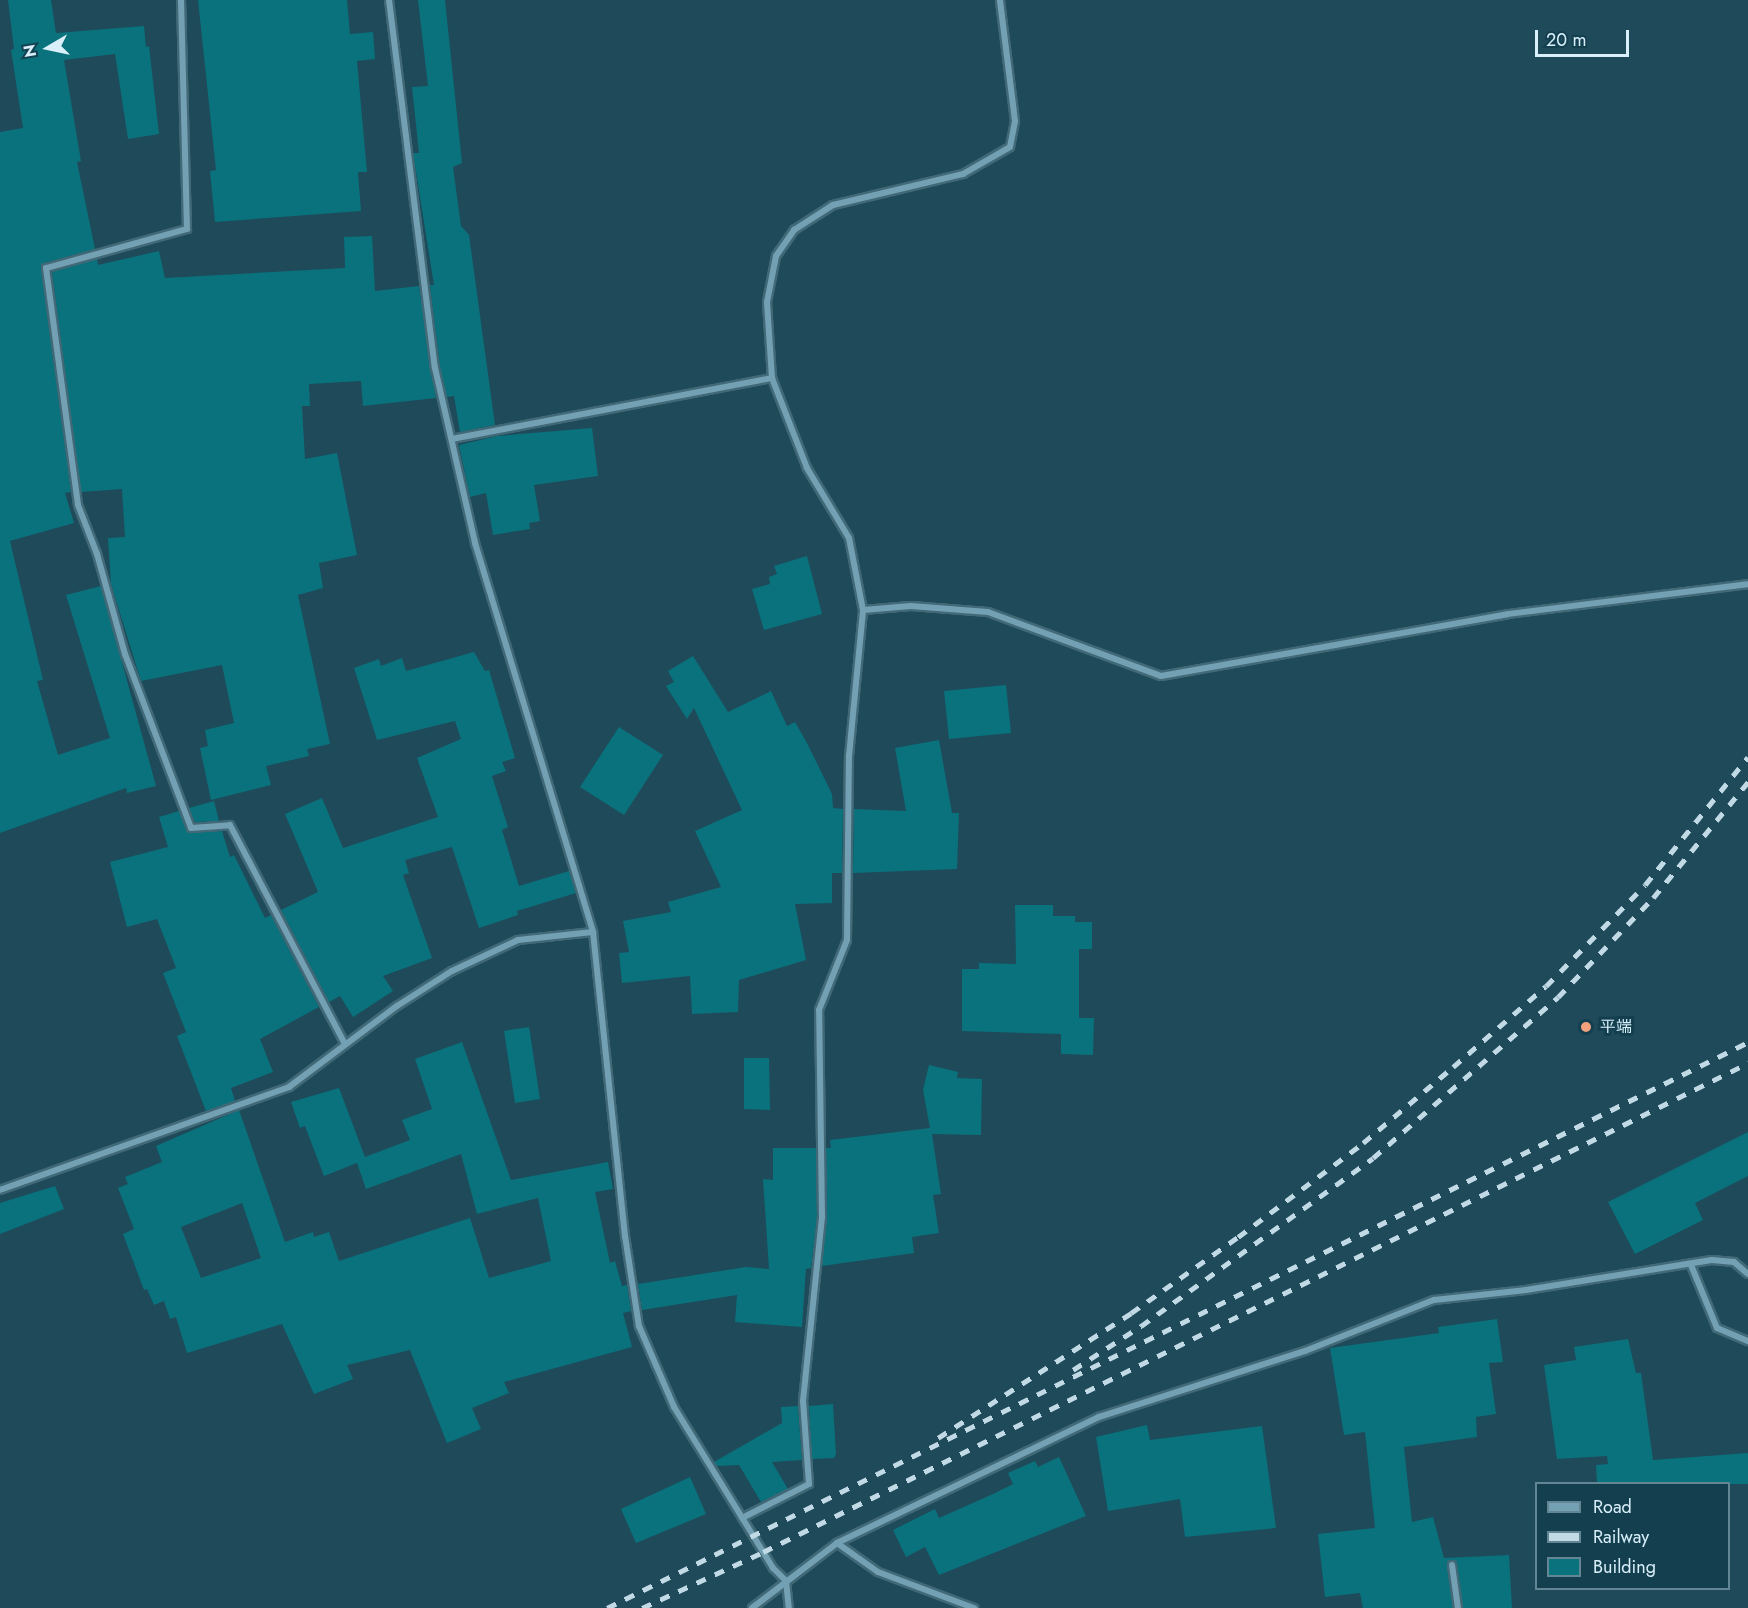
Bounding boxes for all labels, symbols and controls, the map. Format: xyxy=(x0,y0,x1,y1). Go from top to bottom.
north arrow xyxy=(18,18,78,78)
scale bar xyxy=(1538,18,1632,56)
text: 20 m xyxy=(1546,27,1586,53)
text: N xyxy=(17,43,42,59)
place label: 平端 xyxy=(1600,1017,1632,1037)
marker: 平端 xyxy=(1577,1018,1595,1036)
legend xyxy=(1535,1482,1730,1590)
text: Road xyxy=(1593,1494,1632,1520)
text: Railway xyxy=(1593,1524,1649,1550)
text: Building xyxy=(1593,1554,1656,1580)

